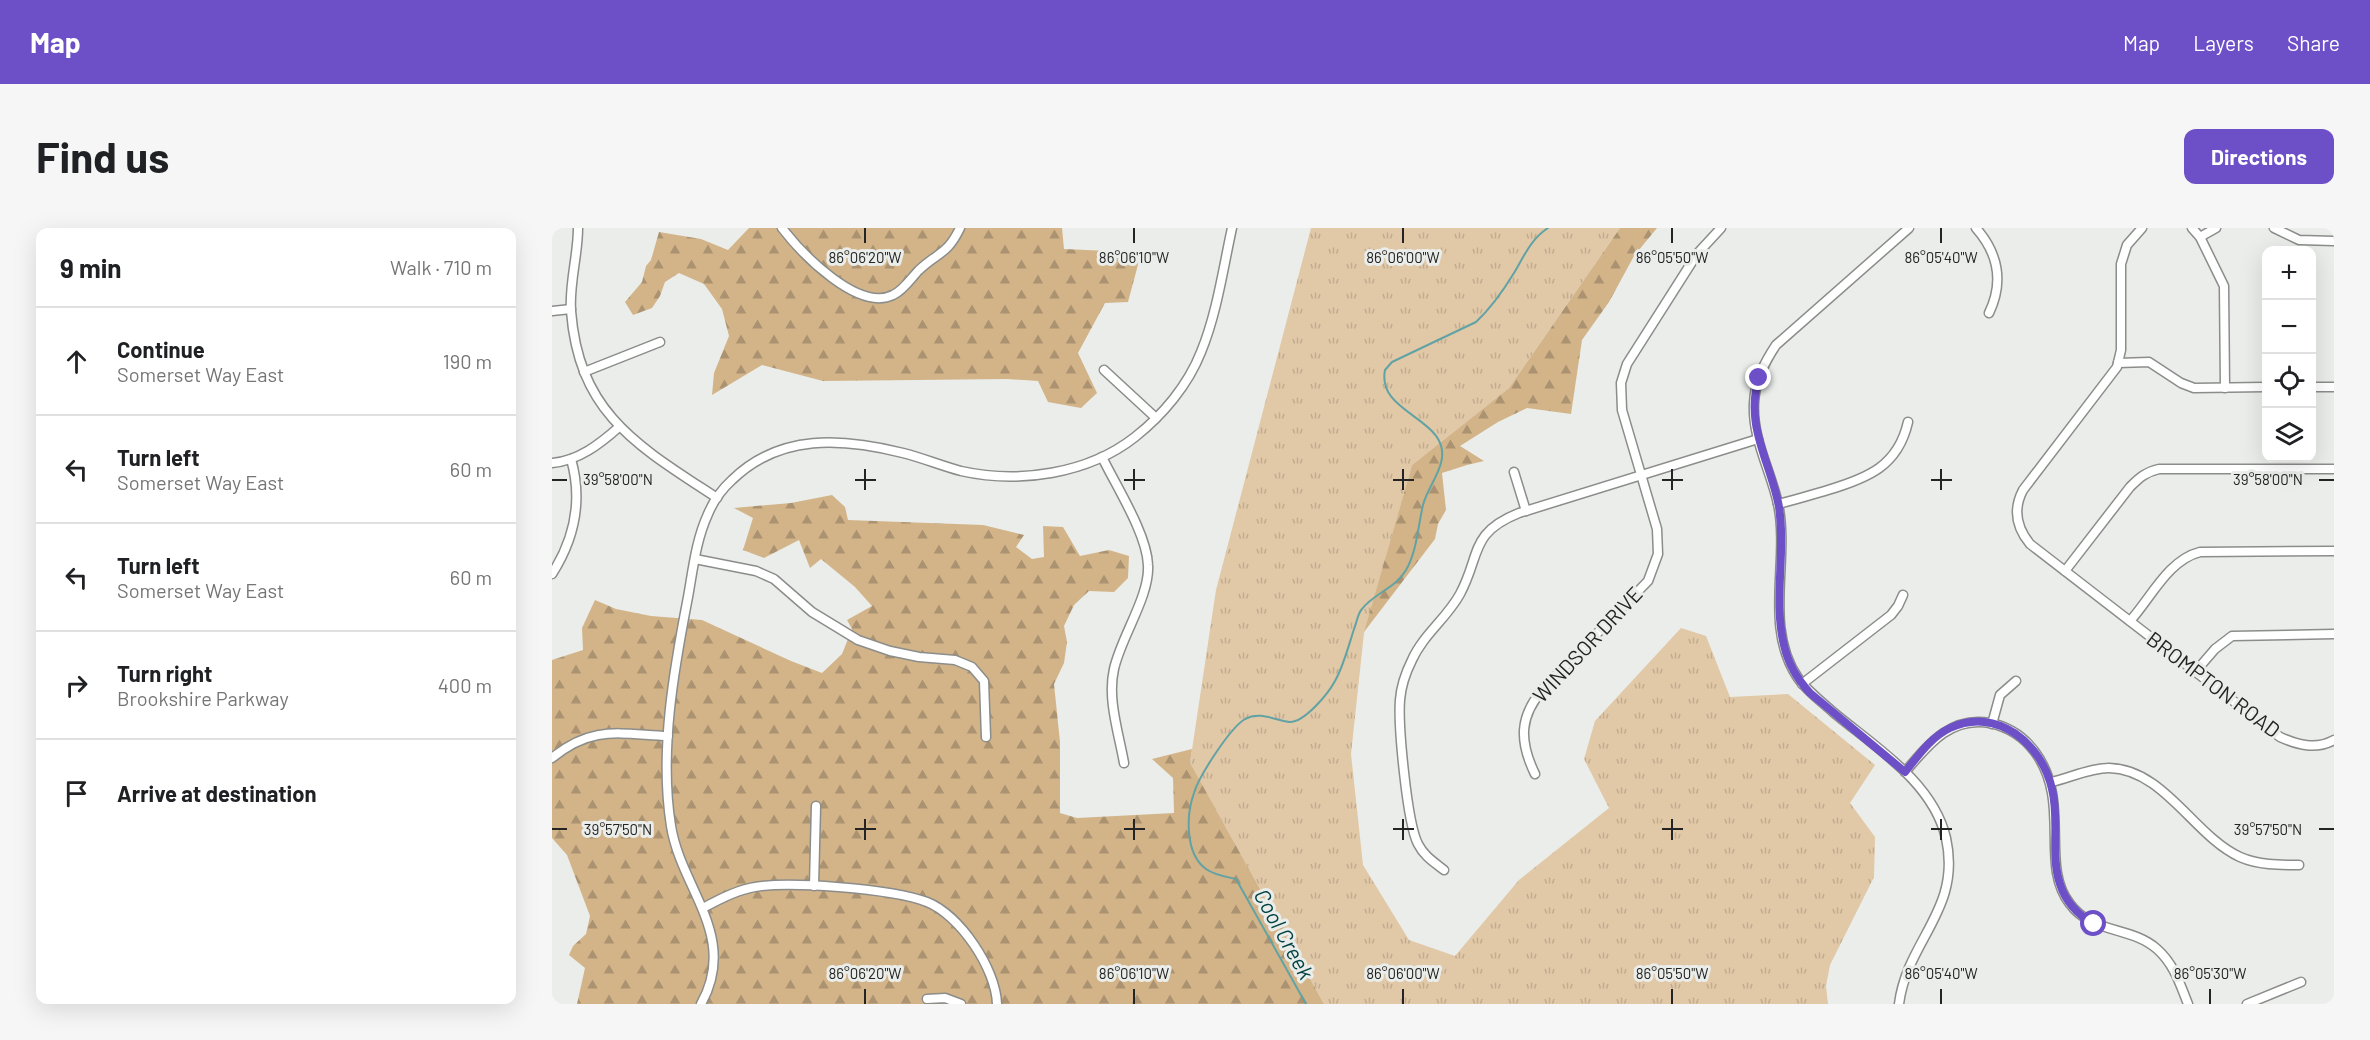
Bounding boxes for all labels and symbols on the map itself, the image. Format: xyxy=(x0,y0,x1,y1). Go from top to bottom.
text: 86°06'20"W xyxy=(828,248,902,266)
text: 86°06'10"W xyxy=(1099,248,1169,266)
text: 86°06'00"W xyxy=(1366,248,1440,266)
text: 86°05'50"W xyxy=(1636,248,1708,266)
text: 86°05'40"W xyxy=(1904,248,1978,266)
route end xyxy=(1745,364,1771,390)
text: 39°58'00"N xyxy=(583,470,653,488)
text: 39°58'00"N xyxy=(2233,470,2303,488)
street label: WINDSOR DRIVE xyxy=(1527,581,1647,707)
street label: BROMPTON ROAD xyxy=(2142,626,2286,742)
text: 39°57'50"N xyxy=(584,820,652,838)
text: 39°57'50"N xyxy=(2234,820,2302,838)
water label: Cool Creek xyxy=(1249,884,1320,984)
route start xyxy=(2080,910,2106,936)
text: 86°06'20"W xyxy=(828,964,902,982)
text: 86°06'10"W xyxy=(1099,964,1169,982)
text: 86°06'00"W xyxy=(1366,964,1440,982)
text: 86°05'50"W xyxy=(1636,964,1708,982)
text: 86°05'40"W xyxy=(1904,964,1978,982)
text: 86°05'30"W xyxy=(2174,964,2246,982)

